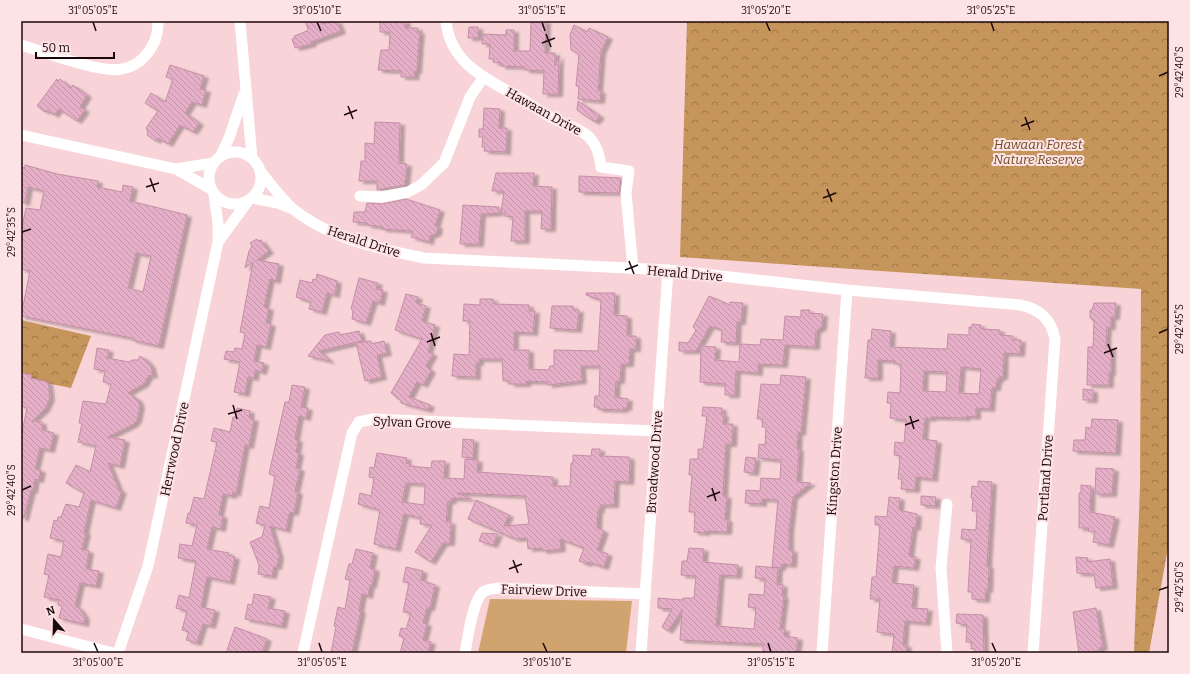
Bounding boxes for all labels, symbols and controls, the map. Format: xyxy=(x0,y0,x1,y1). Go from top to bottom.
text: 31°05'05"E xyxy=(68,5,118,17)
text: 31°05'10"E xyxy=(293,5,341,17)
text: 31°05'15"E xyxy=(518,5,566,17)
text: 31°05'20"E xyxy=(741,5,791,17)
text: 31°05'25"E xyxy=(967,5,1015,17)
scale bar xyxy=(36,34,114,60)
text: 50 m xyxy=(42,41,71,55)
text: 29°42'40"S xyxy=(1174,46,1186,98)
street label: Hawaan Drive xyxy=(503,84,584,138)
park label: Hawaan Forest Nature Reserve xyxy=(993,137,1083,167)
text: 29°42'35"S xyxy=(6,207,18,257)
street label: Herald Drive xyxy=(325,223,402,260)
street label: Herald Drive xyxy=(647,263,723,284)
text: 29°42'45"S xyxy=(1174,304,1186,354)
street label: Herrwood Drive xyxy=(157,401,192,498)
street label: Broadwood Drive xyxy=(643,410,666,514)
street label: Sylvan Grove xyxy=(373,414,451,431)
street label: Kingston Drive xyxy=(824,426,845,516)
street label: Portland Drive xyxy=(1035,434,1056,522)
text: 29°42'40"S xyxy=(6,464,18,516)
text: 29°42'50"S xyxy=(1174,562,1186,612)
street label: Fairview Drive xyxy=(501,581,587,600)
north arrow xyxy=(34,600,74,640)
text: N xyxy=(45,603,57,619)
text: 31°05'00"E xyxy=(73,657,123,669)
text: 31°05'05"E xyxy=(297,657,347,669)
text: 31°05'10"E xyxy=(523,657,571,669)
text: 31°05'15"E xyxy=(747,657,795,669)
text: 31°05'20"E xyxy=(971,657,1021,669)

